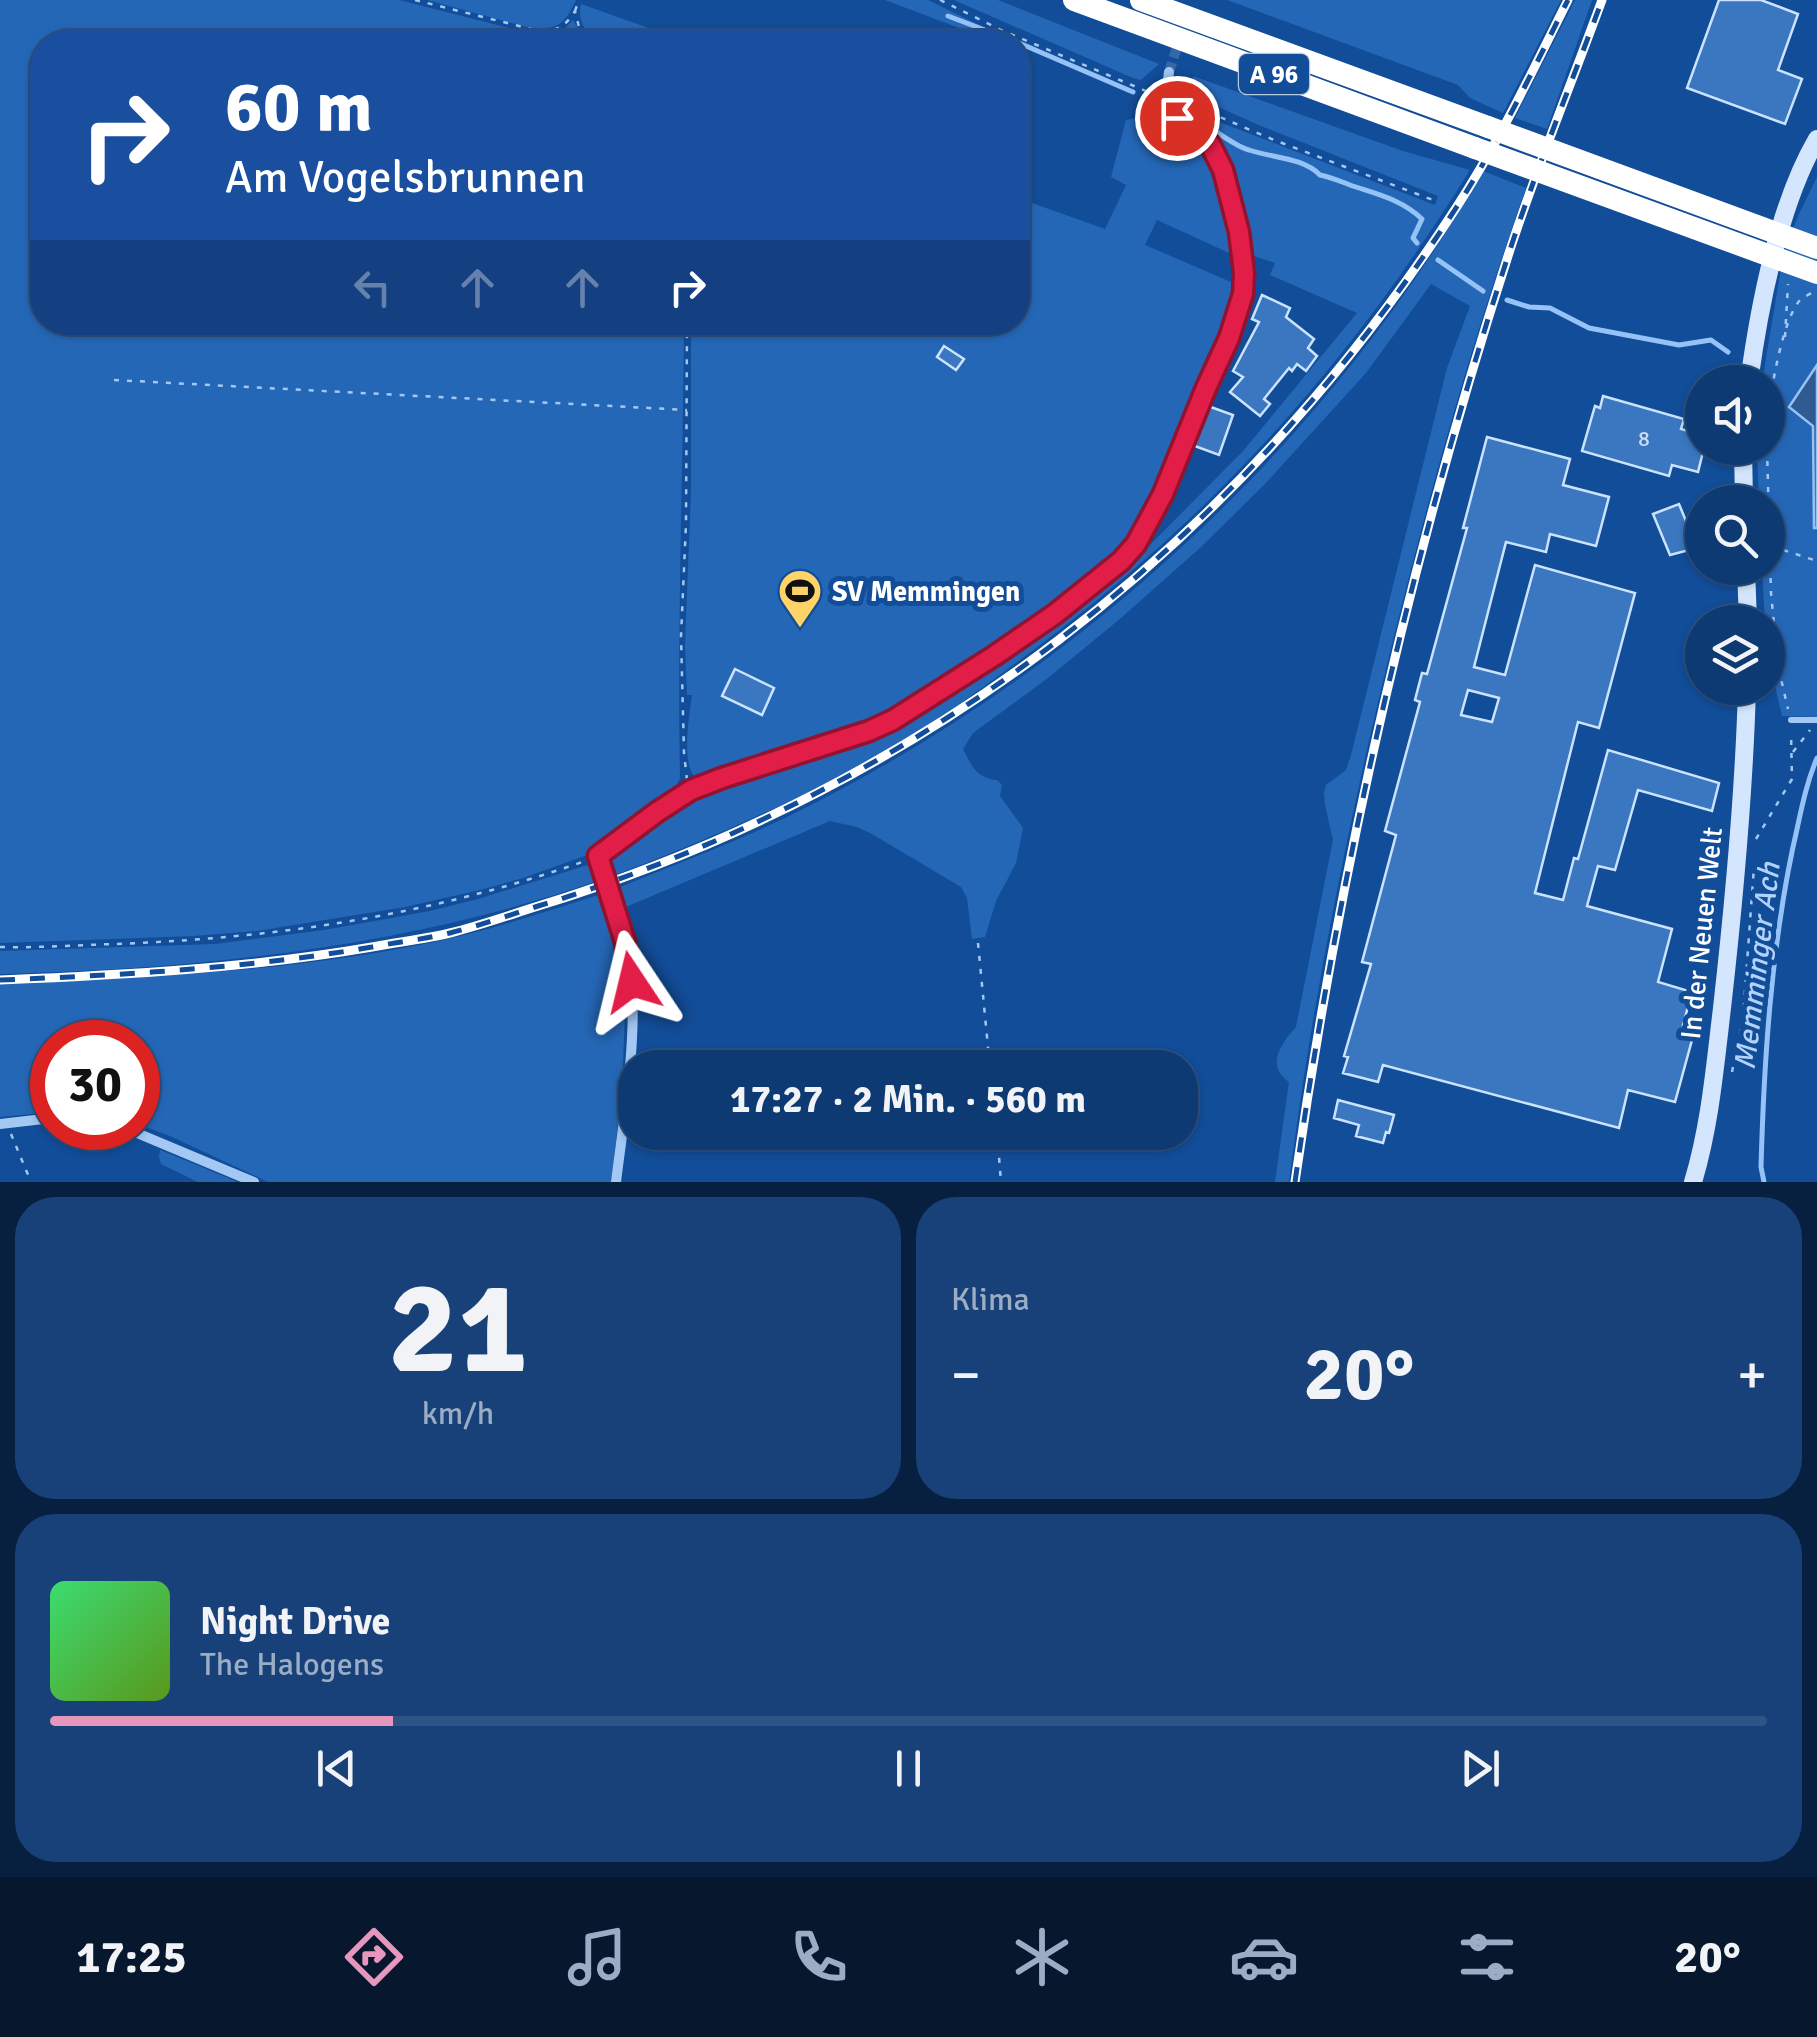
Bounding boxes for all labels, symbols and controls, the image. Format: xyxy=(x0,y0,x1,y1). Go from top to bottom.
road number: A 96 xyxy=(1239,54,1309,94)
text: 60 m xyxy=(225,64,373,150)
icon: right xyxy=(60,70,190,200)
pin xyxy=(1135,76,1220,161)
icon: arrive xyxy=(1150,91,1205,146)
text: Am Vogelsbrunnen xyxy=(225,150,586,205)
icon: left xyxy=(345,260,400,315)
icon: ahead xyxy=(450,260,505,315)
icon: ahead xyxy=(555,260,610,315)
icon: right xyxy=(660,260,715,315)
map controls xyxy=(1685,365,1785,705)
button: sound xyxy=(1685,365,1785,465)
house number: 8 xyxy=(1638,425,1650,452)
button: search xyxy=(1685,485,1785,585)
sports icon: SV Memmingen xyxy=(777,568,823,629)
place label: SV Memmingen xyxy=(832,575,1020,609)
button: layers xyxy=(1685,605,1785,705)
street label: In der Neuen Welt xyxy=(1674,825,1730,1041)
water label: Memminger Ach xyxy=(1726,860,1789,1072)
position arrow xyxy=(580,930,684,1034)
speed limit sign: 30 xyxy=(30,1020,160,1150)
text: 17:27 · 2 Min. · 560 m xyxy=(730,1076,1086,1123)
text: 21 xyxy=(388,1249,528,1409)
text: Klima xyxy=(951,1280,1030,1319)
text: 20° xyxy=(1304,1328,1415,1421)
text: − xyxy=(951,1341,981,1409)
text: + xyxy=(1737,1341,1767,1409)
text: km/h xyxy=(422,1394,494,1433)
text: Night Drive xyxy=(200,1598,390,1645)
text: The Halogens xyxy=(200,1645,384,1684)
icon: previous xyxy=(309,1741,364,1796)
icon: pause xyxy=(881,1741,936,1796)
icon: next xyxy=(1453,1741,1508,1796)
icon: directions xyxy=(339,1922,409,1992)
icon: music xyxy=(562,1922,632,1992)
icon: phone xyxy=(784,1922,854,1992)
icon: climate xyxy=(1007,1922,1077,1992)
icon: car xyxy=(1229,1922,1299,1992)
icon: filters xyxy=(1452,1922,1522,1992)
text: 17:25 xyxy=(76,1930,187,1985)
text: 20° xyxy=(1674,1930,1741,1985)

